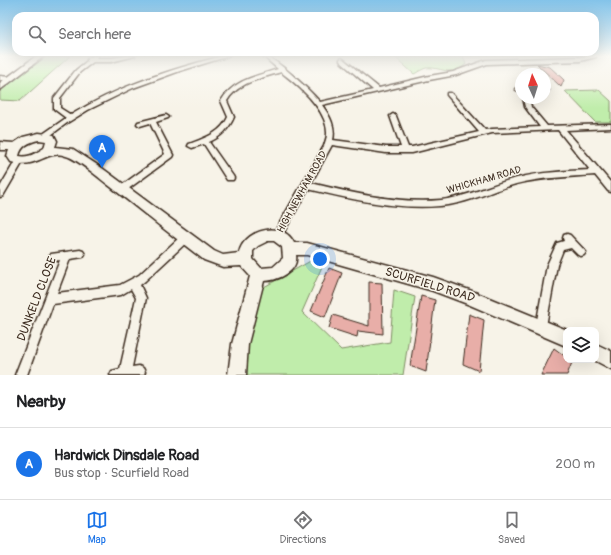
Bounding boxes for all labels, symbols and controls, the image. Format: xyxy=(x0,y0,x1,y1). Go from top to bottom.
search box xyxy=(12,12,599,56)
icon: search xyxy=(26,23,48,45)
text: Search here xyxy=(58,25,131,44)
north arrow xyxy=(515,68,551,104)
pin: A xyxy=(89,135,115,168)
street label: HIGH NEWHAM ROAD xyxy=(275,149,329,235)
street label: WHICKHAM ROAD xyxy=(445,164,523,196)
your location xyxy=(310,249,330,269)
street label: DUNKELD CLOSE xyxy=(14,255,60,343)
street label: SCURFIELD ROAD xyxy=(383,264,477,306)
map controls xyxy=(563,327,599,363)
button: layers xyxy=(563,327,599,363)
text: Nearby xyxy=(16,391,65,412)
text: Hardwick Dinsdale Road xyxy=(54,446,199,465)
text: A xyxy=(25,456,33,472)
text: 200 m xyxy=(556,456,595,472)
text: Bus stop · Scurfield Road xyxy=(54,465,189,481)
tab: Map xyxy=(86,509,108,546)
tab: Directions xyxy=(280,509,326,546)
tab: Saved xyxy=(498,509,525,546)

